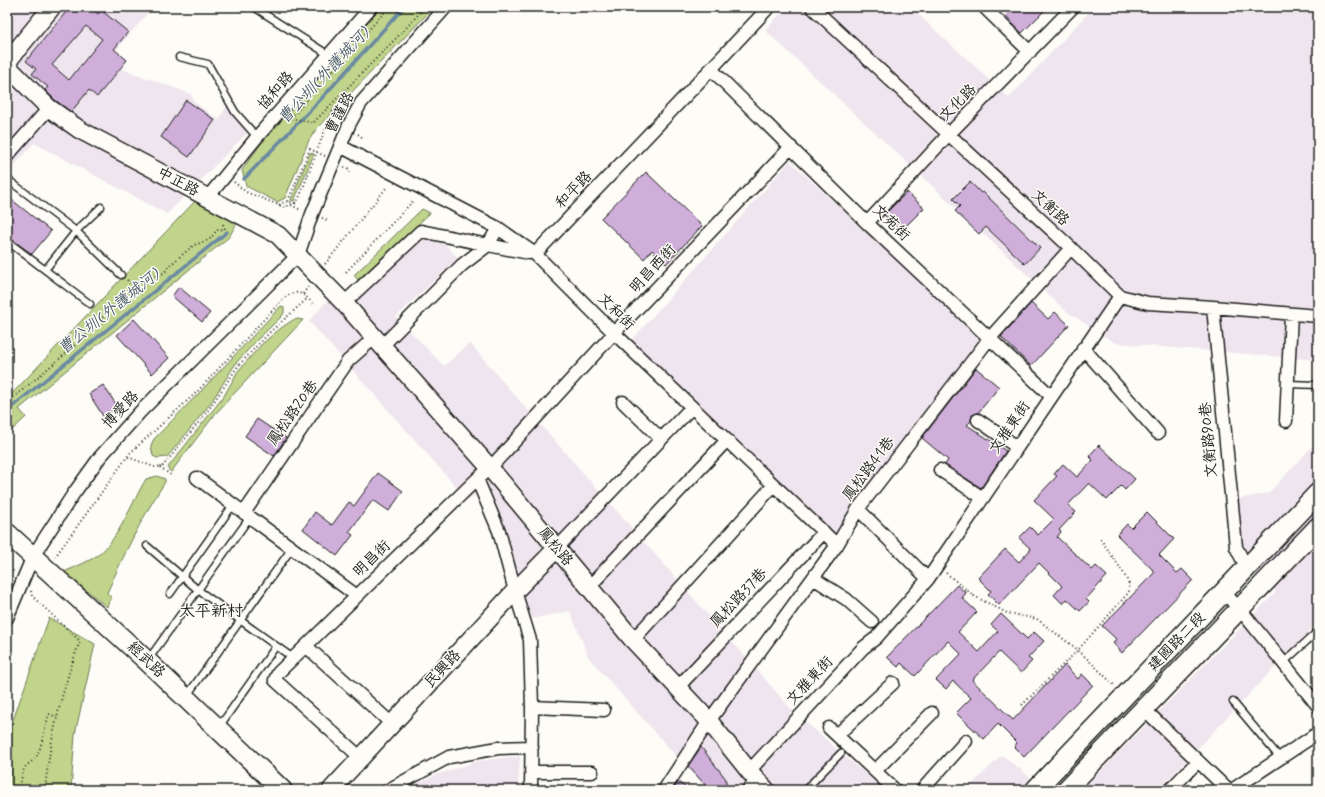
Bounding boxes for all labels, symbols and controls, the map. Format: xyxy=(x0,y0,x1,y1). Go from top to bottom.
water label: 曹公圳(外護城河) xyxy=(274,22,376,129)
street label: 協和路 xyxy=(254,67,298,115)
street label: 文化路 xyxy=(935,80,981,126)
street label: 曹謹路 xyxy=(321,88,359,138)
street label: 中正路 xyxy=(153,163,203,201)
street label: 和平路 xyxy=(551,167,597,213)
street label: 文衡路 xyxy=(1027,185,1073,231)
street label: 文苑街 xyxy=(868,200,914,246)
street label: 明昌西街 xyxy=(625,240,681,298)
water label: 曹公圳(外護城河) xyxy=(54,263,166,359)
street label: 文和街 xyxy=(593,289,639,335)
street label: 鳳松路20巷 xyxy=(263,376,323,450)
street label: 博愛路 xyxy=(98,387,144,433)
street label: 文雅東街 xyxy=(985,398,1035,458)
street label: 文衡路90巷 xyxy=(1196,401,1222,479)
street label: 鳳松路41巷 xyxy=(838,433,900,505)
street label: 鳳松路 xyxy=(533,523,577,571)
street label: 明昌街 xyxy=(349,536,395,582)
street label: 鳳松路37巷 xyxy=(706,564,772,632)
district label: 太平新村 xyxy=(179,601,243,622)
street label: 建國路二段 xyxy=(1144,608,1210,676)
street label: 經武路 xyxy=(123,637,169,683)
street label: 民興路 xyxy=(420,646,466,692)
street label: 文雅東街 xyxy=(782,652,838,710)

